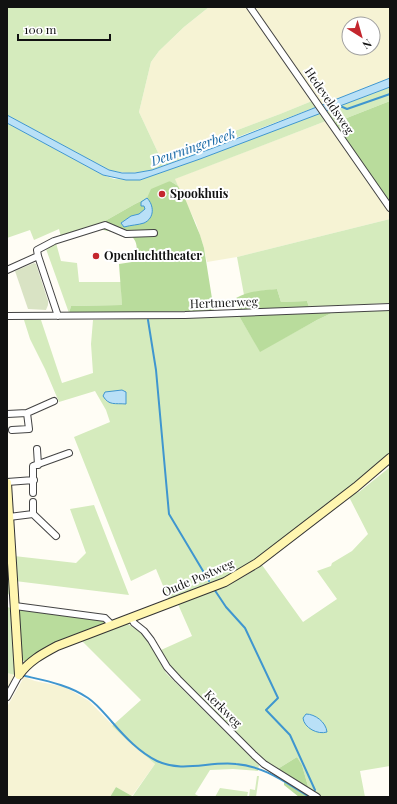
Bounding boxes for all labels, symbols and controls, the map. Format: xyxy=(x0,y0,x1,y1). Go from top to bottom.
scale bar xyxy=(18,16,110,42)
north arrow xyxy=(341,16,381,56)
text: 100 m xyxy=(24,21,57,37)
text: N xyxy=(360,36,375,53)
street label: Hedeveldsweg xyxy=(302,64,358,137)
water label: Deurningerbeek xyxy=(147,124,238,169)
place label: Spookhuis xyxy=(170,185,229,201)
marker: Spookhuis xyxy=(157,189,167,199)
place label: Openluchttheater xyxy=(104,247,202,263)
marker: Openluchttheater xyxy=(91,251,101,261)
street label: Hertmerweg xyxy=(190,293,259,311)
street label: Oude Postweg xyxy=(159,555,237,599)
street label: Kerkweg xyxy=(201,686,247,731)

